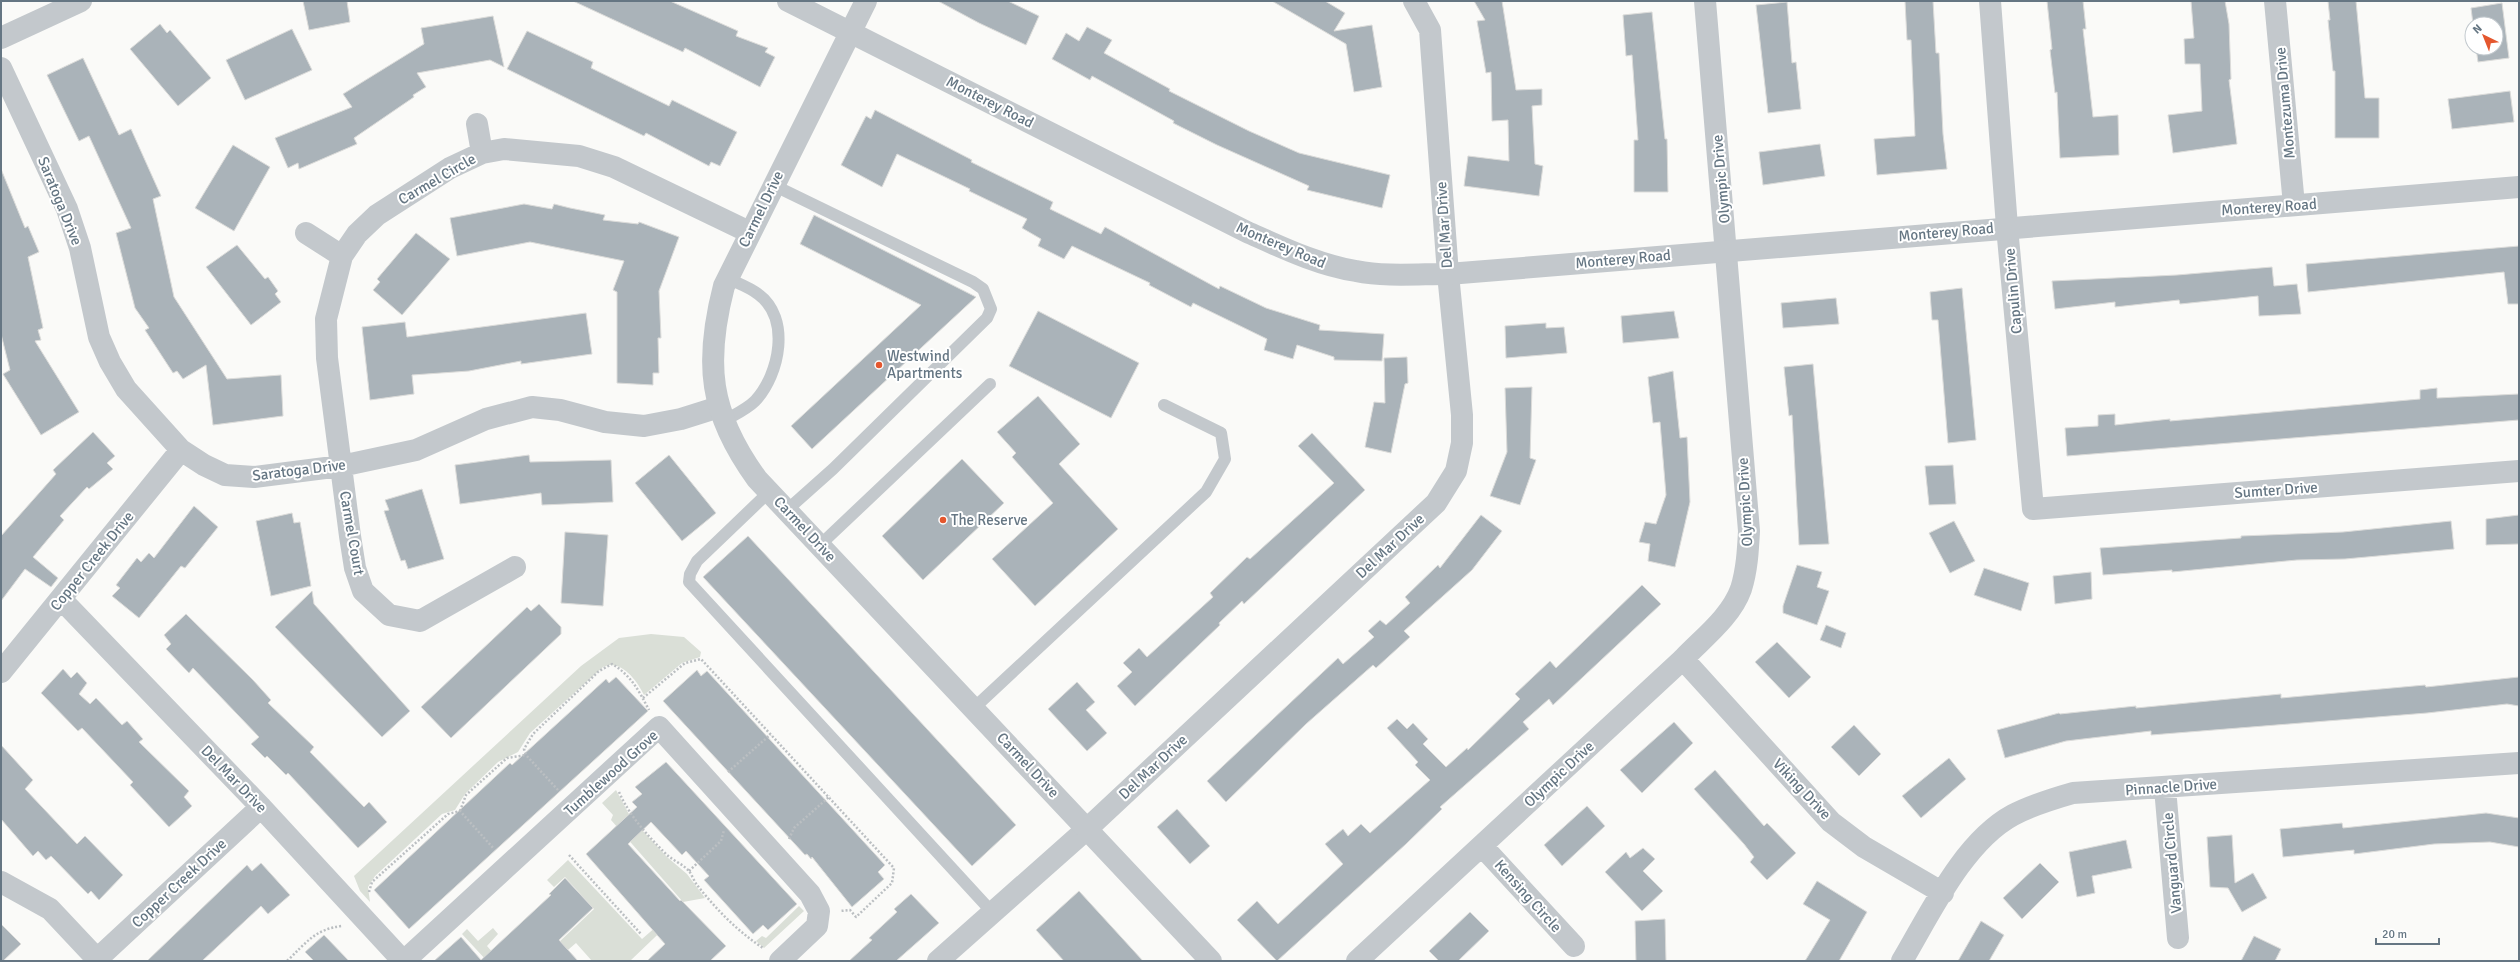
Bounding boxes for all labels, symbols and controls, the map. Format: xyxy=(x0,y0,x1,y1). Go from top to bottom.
north arrow xyxy=(2464,16,2504,56)
text: N xyxy=(2470,22,2485,36)
street label: Montezuma Drive xyxy=(2271,46,2299,160)
street label: Monterey Road xyxy=(943,72,1037,132)
street label: Olympic Drive xyxy=(1708,134,1734,224)
street label: Carmel Circle xyxy=(395,150,479,208)
street label: Saratoga Drive xyxy=(34,154,86,248)
street label: Carmel Drive xyxy=(735,168,787,250)
street label: Del Mar Drive xyxy=(1432,181,1456,269)
street label: Monterey Road xyxy=(2221,195,2317,219)
street label: Monterey Road xyxy=(1233,218,1329,272)
street label: Monterey Road xyxy=(1898,219,1994,245)
street label: Monterey Road xyxy=(1575,246,1671,272)
street label: Capulin Drive xyxy=(2000,247,2026,335)
place label: Westwind Apartments xyxy=(887,347,963,382)
marker: Westwind Apartments xyxy=(874,360,884,370)
street label: Saratoga Drive xyxy=(251,455,347,485)
street label: Olympic Drive xyxy=(1734,457,1756,547)
street label: Sumter Drive xyxy=(2234,478,2318,502)
street label: Carmel Court xyxy=(336,489,368,577)
street label: Carmel Drive xyxy=(770,493,840,565)
street label: Copper Creek Drive xyxy=(46,508,138,614)
street label: Del Mar Drive xyxy=(1352,510,1428,582)
place label: The Reserve xyxy=(951,511,1028,529)
marker: The Reserve xyxy=(938,515,948,525)
street label: Tumblewood Grove xyxy=(560,726,662,820)
street label: Carmel Drive xyxy=(993,729,1063,801)
street label: Del Mar Drive xyxy=(1115,731,1191,803)
street label: Olympic Drive xyxy=(1520,737,1598,811)
street label: Del Mar Drive xyxy=(197,741,271,817)
street label: Viking Drive xyxy=(1769,755,1835,823)
street label: Pinnacle Drive xyxy=(2124,775,2218,799)
street label: Vanguard Circle xyxy=(2159,812,2185,914)
street label: Copper Creek Drive xyxy=(128,835,230,931)
street label: Kensing Circle xyxy=(1491,856,1565,936)
scale bar xyxy=(2376,920,2439,946)
text: 20 m xyxy=(2382,927,2407,942)

